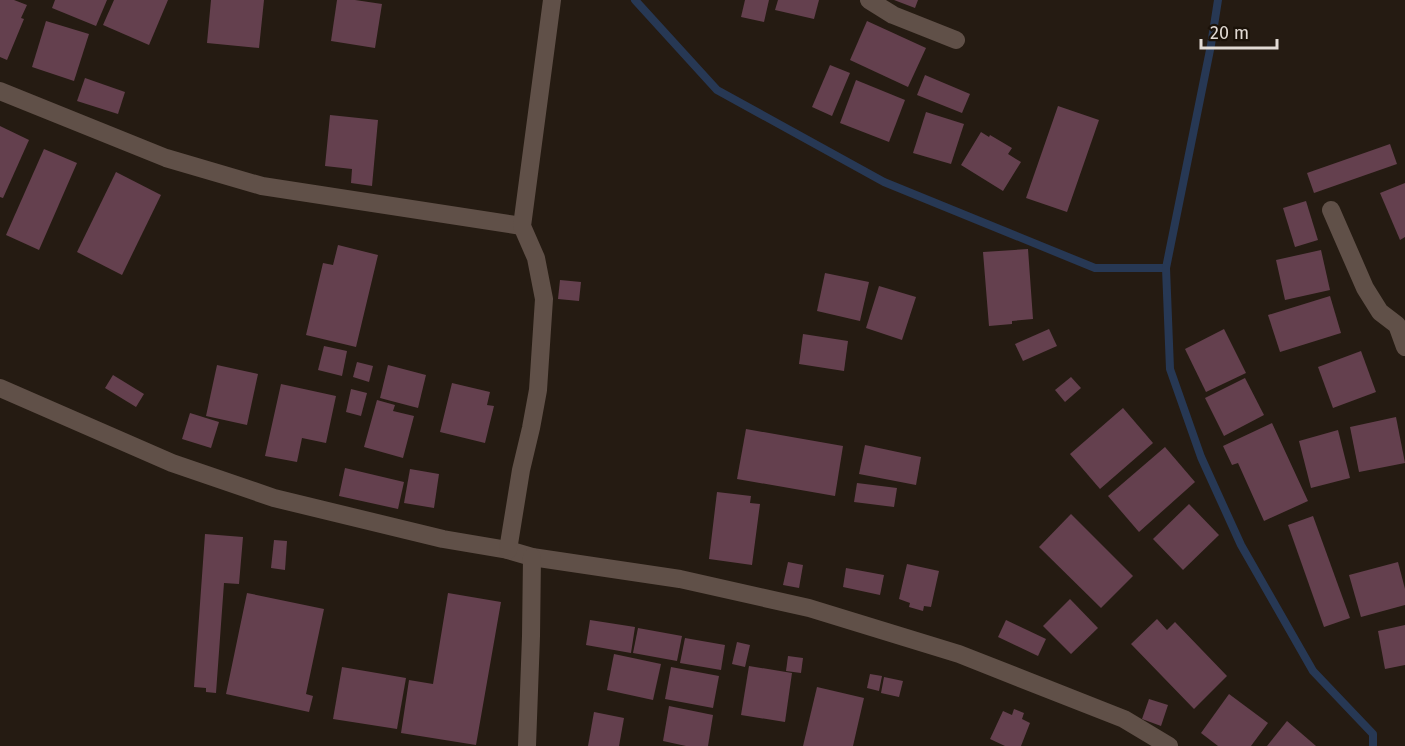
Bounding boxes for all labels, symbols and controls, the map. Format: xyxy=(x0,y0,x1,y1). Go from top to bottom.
scale bar xyxy=(1201,12,1278,50)
text: 20 m xyxy=(1210,22,1249,44)

